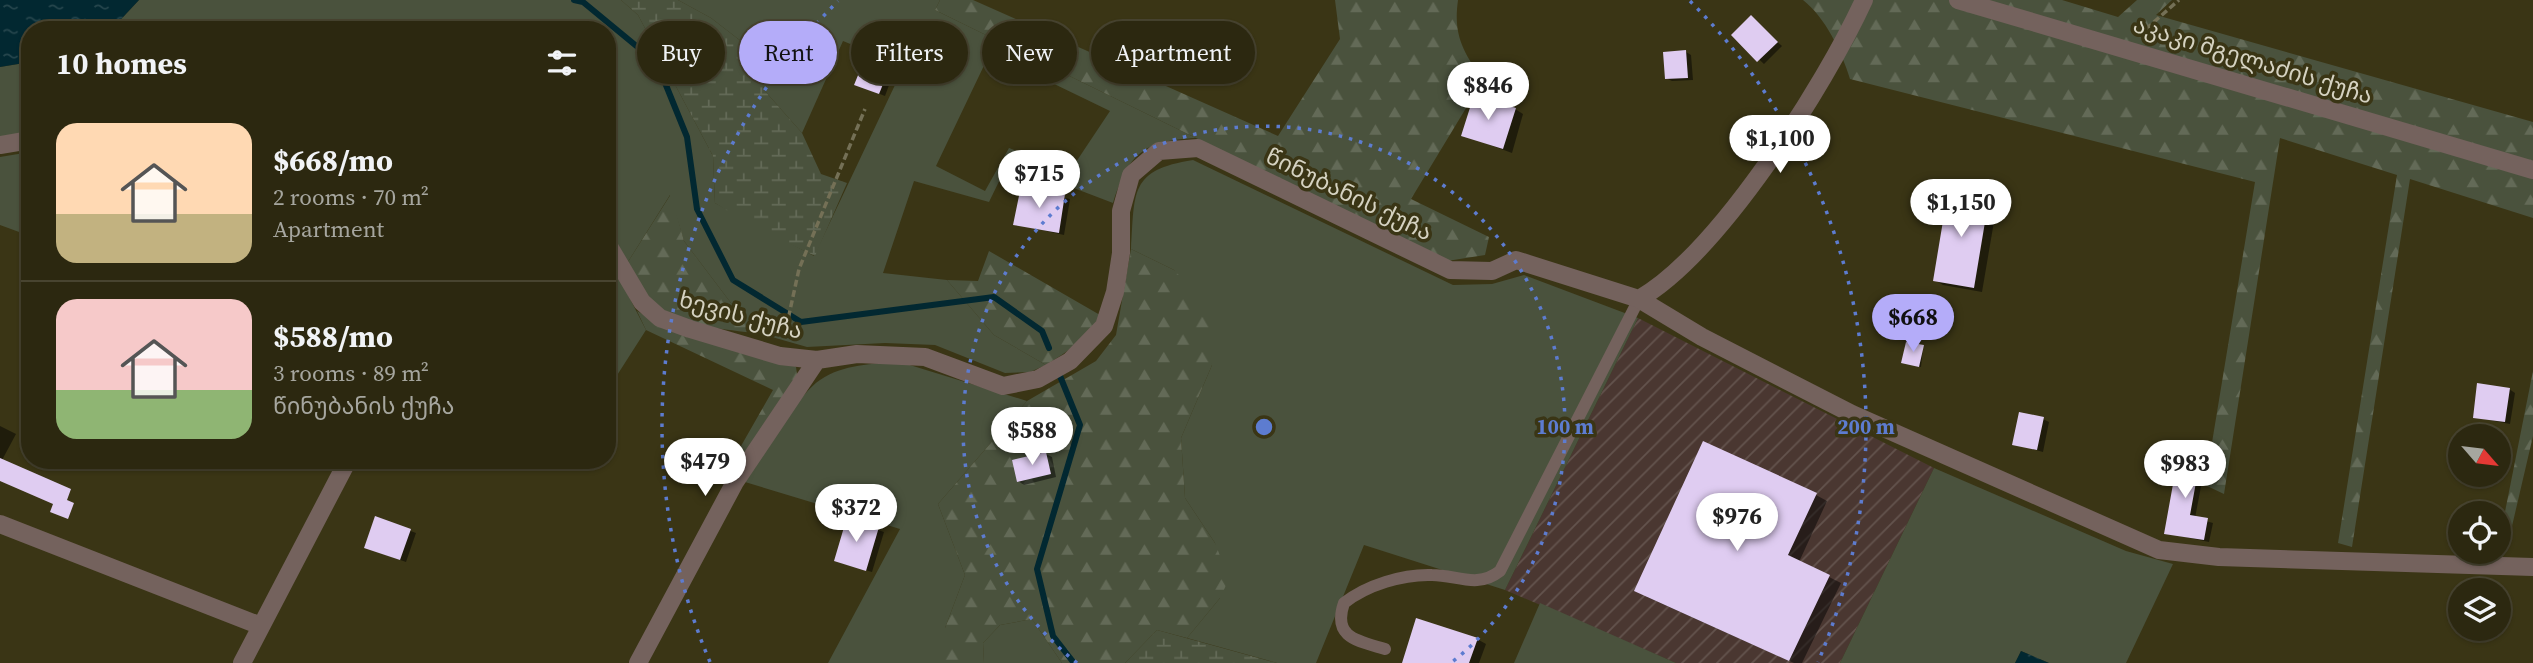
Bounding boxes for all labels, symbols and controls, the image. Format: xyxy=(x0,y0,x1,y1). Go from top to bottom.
street label: აკაკი მგელაძის ქუჩა xyxy=(2129,8,2377,112)
chip: Buy xyxy=(637,21,725,84)
chip: Rent xyxy=(739,21,837,84)
chip: Filters xyxy=(851,21,968,84)
chip: New xyxy=(982,21,1077,84)
chip: Apartment xyxy=(1091,21,1255,84)
text: 10 homes xyxy=(56,43,187,84)
icon: filters xyxy=(543,44,581,82)
pin: $846 xyxy=(1447,62,1529,122)
text: $846 xyxy=(1463,69,1513,101)
pin: $1,100 xyxy=(1723,116,1837,175)
text: $1,100 xyxy=(1745,122,1815,154)
text: $668/mo xyxy=(273,140,393,181)
street label: წინუბანის ქუჩა xyxy=(1260,140,1438,248)
pin: $715 xyxy=(998,150,1080,210)
icon: home xyxy=(112,151,196,235)
text: $715 xyxy=(1014,157,1064,189)
pin: $1,150 xyxy=(1904,180,2018,239)
text: 2 rooms · 70 m² xyxy=(273,181,429,213)
text: $1,150 xyxy=(1926,186,1996,218)
text: Apartment xyxy=(273,213,384,245)
street label: ხევის ქუჩა xyxy=(676,283,806,347)
pin: $668 xyxy=(1872,294,1954,354)
text: $668 xyxy=(1888,301,1938,333)
text: $588/mo xyxy=(273,316,393,357)
icon: home xyxy=(112,327,196,411)
text: 3 rooms · 89 m² xyxy=(273,357,429,389)
text: წინუბანის ქუჩა xyxy=(273,390,454,422)
pin: $588 xyxy=(991,407,1073,467)
text: 100 m xyxy=(1536,412,1594,441)
text: 200 m xyxy=(1837,412,1895,441)
text: $588 xyxy=(1007,414,1057,446)
centre of rings xyxy=(1252,415,1276,439)
north arrow xyxy=(2448,424,2511,486)
map controls xyxy=(2448,424,2511,641)
pin: $479 xyxy=(664,438,746,498)
pin: $983 xyxy=(2144,440,2226,500)
text: $479 xyxy=(680,445,730,477)
text: $983 xyxy=(2160,447,2210,479)
pin: $372 xyxy=(815,484,897,544)
text: $372 xyxy=(831,491,881,523)
pin: $976 xyxy=(1696,494,1778,553)
text: $976 xyxy=(1712,500,1762,532)
button: locate xyxy=(2448,501,2511,564)
button: layers xyxy=(2448,578,2511,641)

